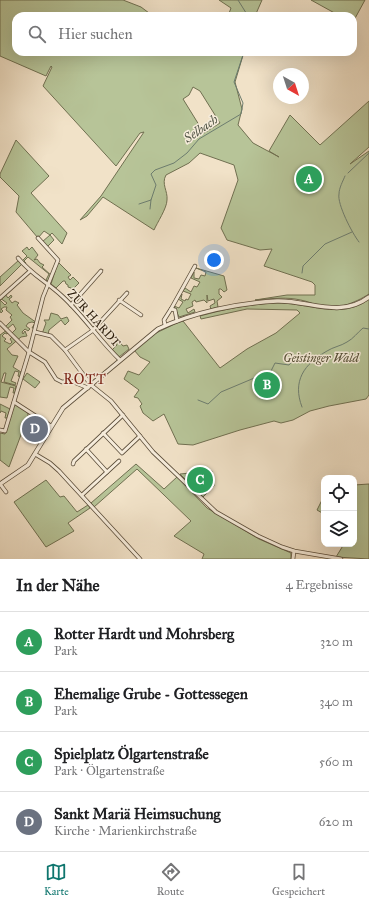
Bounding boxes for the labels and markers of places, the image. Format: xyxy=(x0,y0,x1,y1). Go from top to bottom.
pin: A xyxy=(296,164,322,194)
pin: B xyxy=(254,370,280,400)
pin: D xyxy=(22,414,48,444)
pin: C xyxy=(187,465,213,495)

